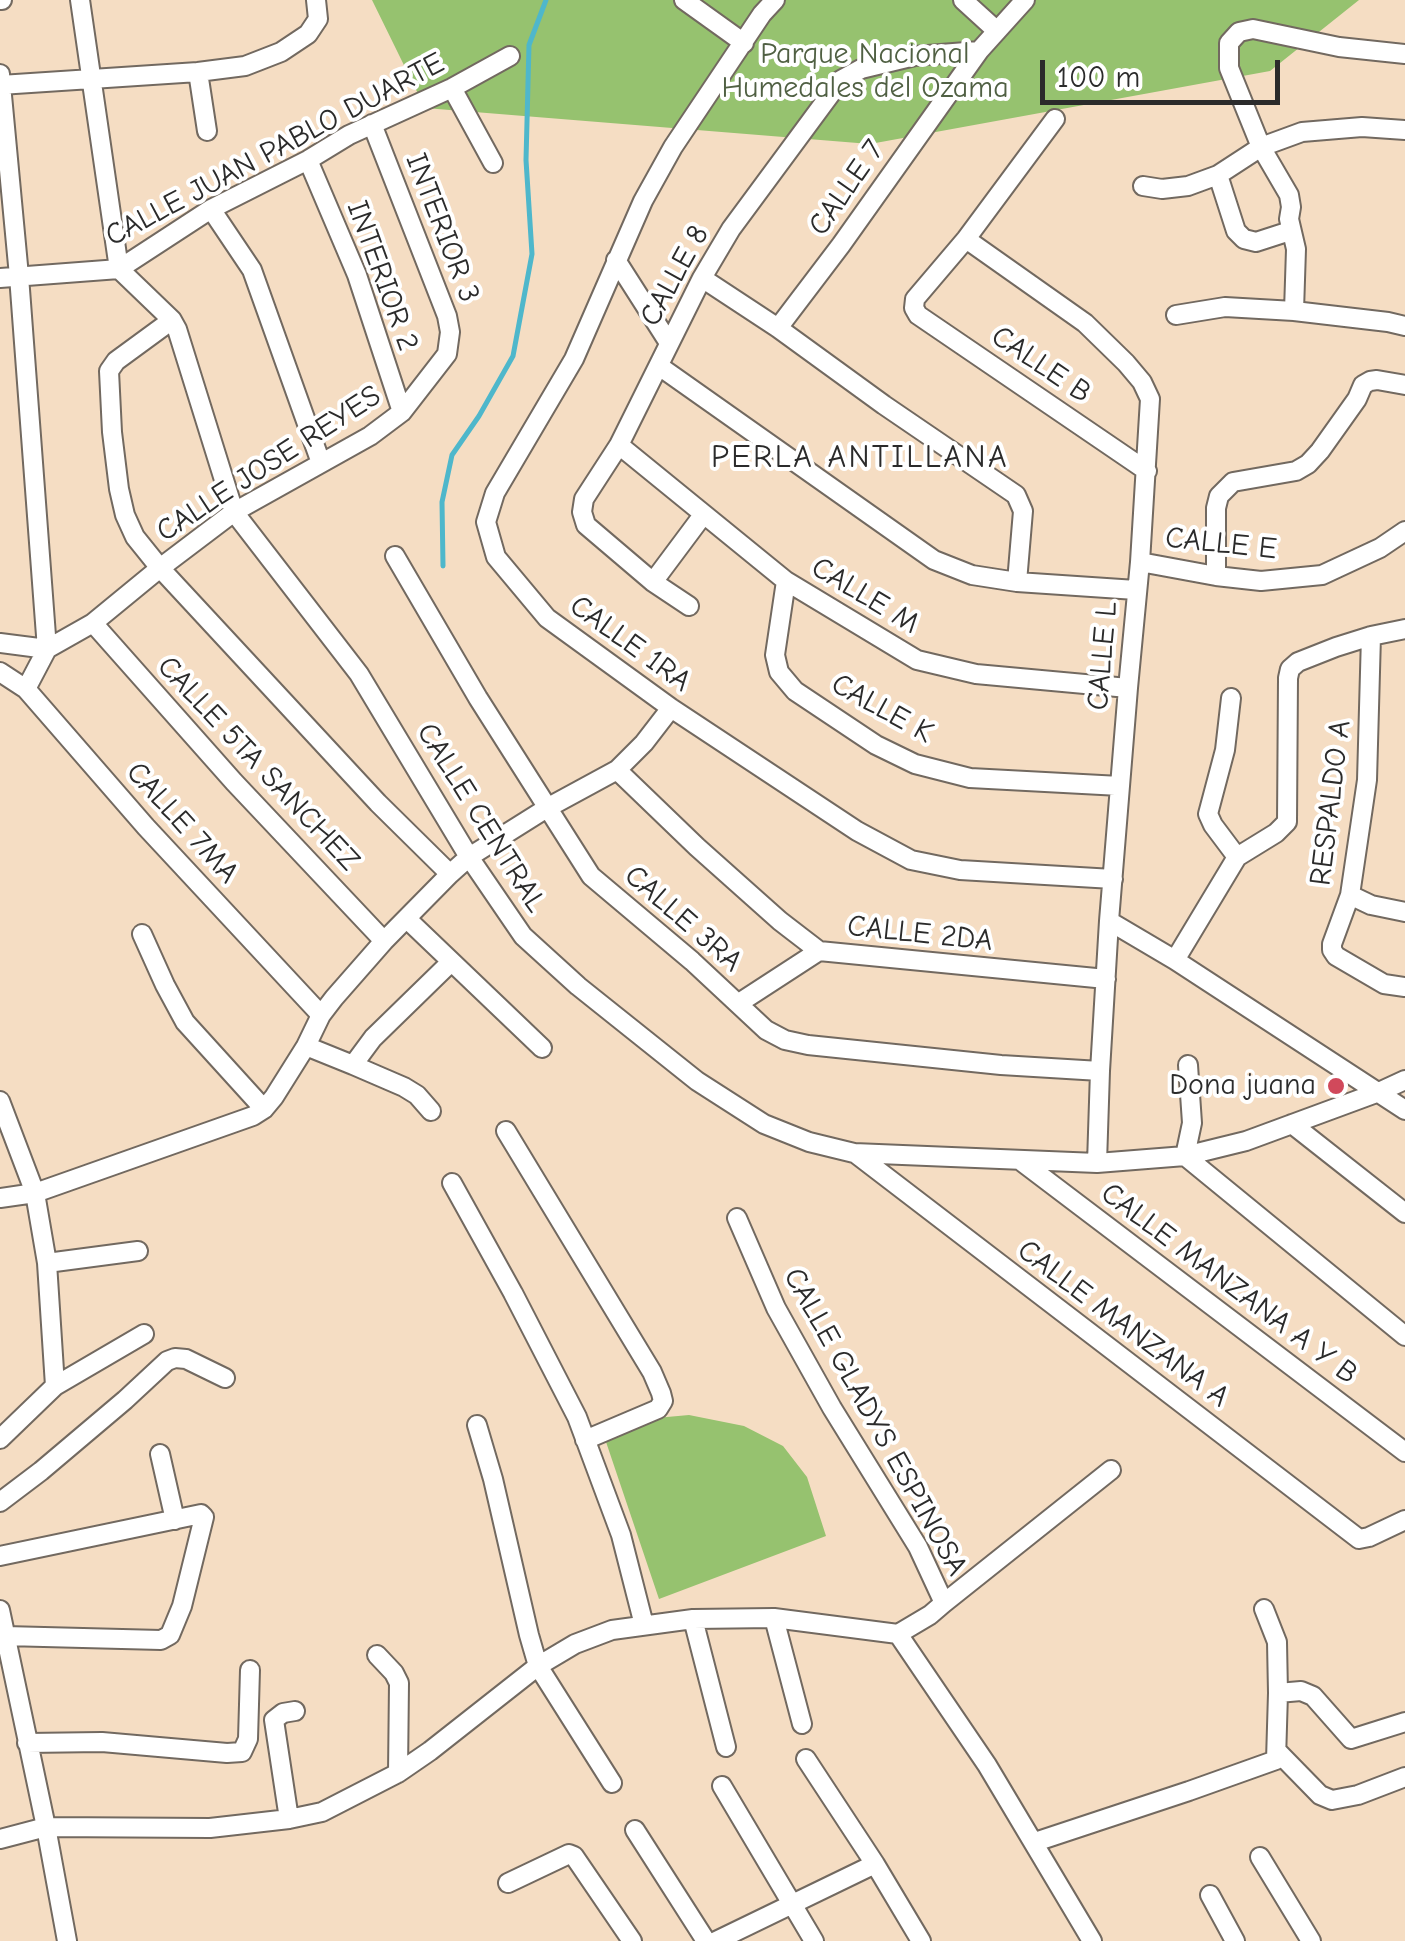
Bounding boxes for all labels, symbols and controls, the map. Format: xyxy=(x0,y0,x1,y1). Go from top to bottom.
park label: Parque Nacional Humedales del Ozama xyxy=(721,37,1009,108)
scale bar xyxy=(1045,40,1285,102)
street label: CALLE JUAN PABLO DUARTE xyxy=(100,45,450,255)
text: 100 m xyxy=(1057,60,1140,95)
street label: CALLE 7 xyxy=(801,133,893,243)
street label: INTERIOR 3 xyxy=(397,149,487,307)
street label: INTERIOR 2 xyxy=(338,196,426,356)
street label: CALLE 8 xyxy=(633,219,717,333)
street label: CALLE B xyxy=(984,319,1098,411)
street label: CALLE JOSE REYES xyxy=(150,378,388,550)
district label: PERLA ANTILLANA xyxy=(711,439,1009,477)
street label: CALLE E xyxy=(1163,520,1279,568)
street label: CALLE M xyxy=(805,550,925,642)
street label: CALLE 1RA xyxy=(562,588,698,700)
street label: CALLE L xyxy=(1080,600,1126,712)
street label: CALLE 5TA SANCHEZ xyxy=(149,649,367,879)
street label: CALLE K xyxy=(825,666,939,752)
street label: CALLE CENTRAL xyxy=(408,717,554,919)
street label: RESPALDO A xyxy=(1303,718,1359,888)
street label: CALLE 7MA xyxy=(118,755,246,891)
street label: CALLE 3RA xyxy=(617,858,749,980)
street label: CALLE 2DA xyxy=(846,908,994,960)
place label: Dona juana xyxy=(1169,1068,1316,1104)
marker: Dona juana xyxy=(1325,1075,1347,1097)
street label: CALLE MANZANA A Y B xyxy=(1093,1176,1365,1392)
street label: CALLE MANZANA A xyxy=(1010,1233,1236,1415)
street label: CALLE GLADYS ESPINOSA xyxy=(775,1262,975,1582)

